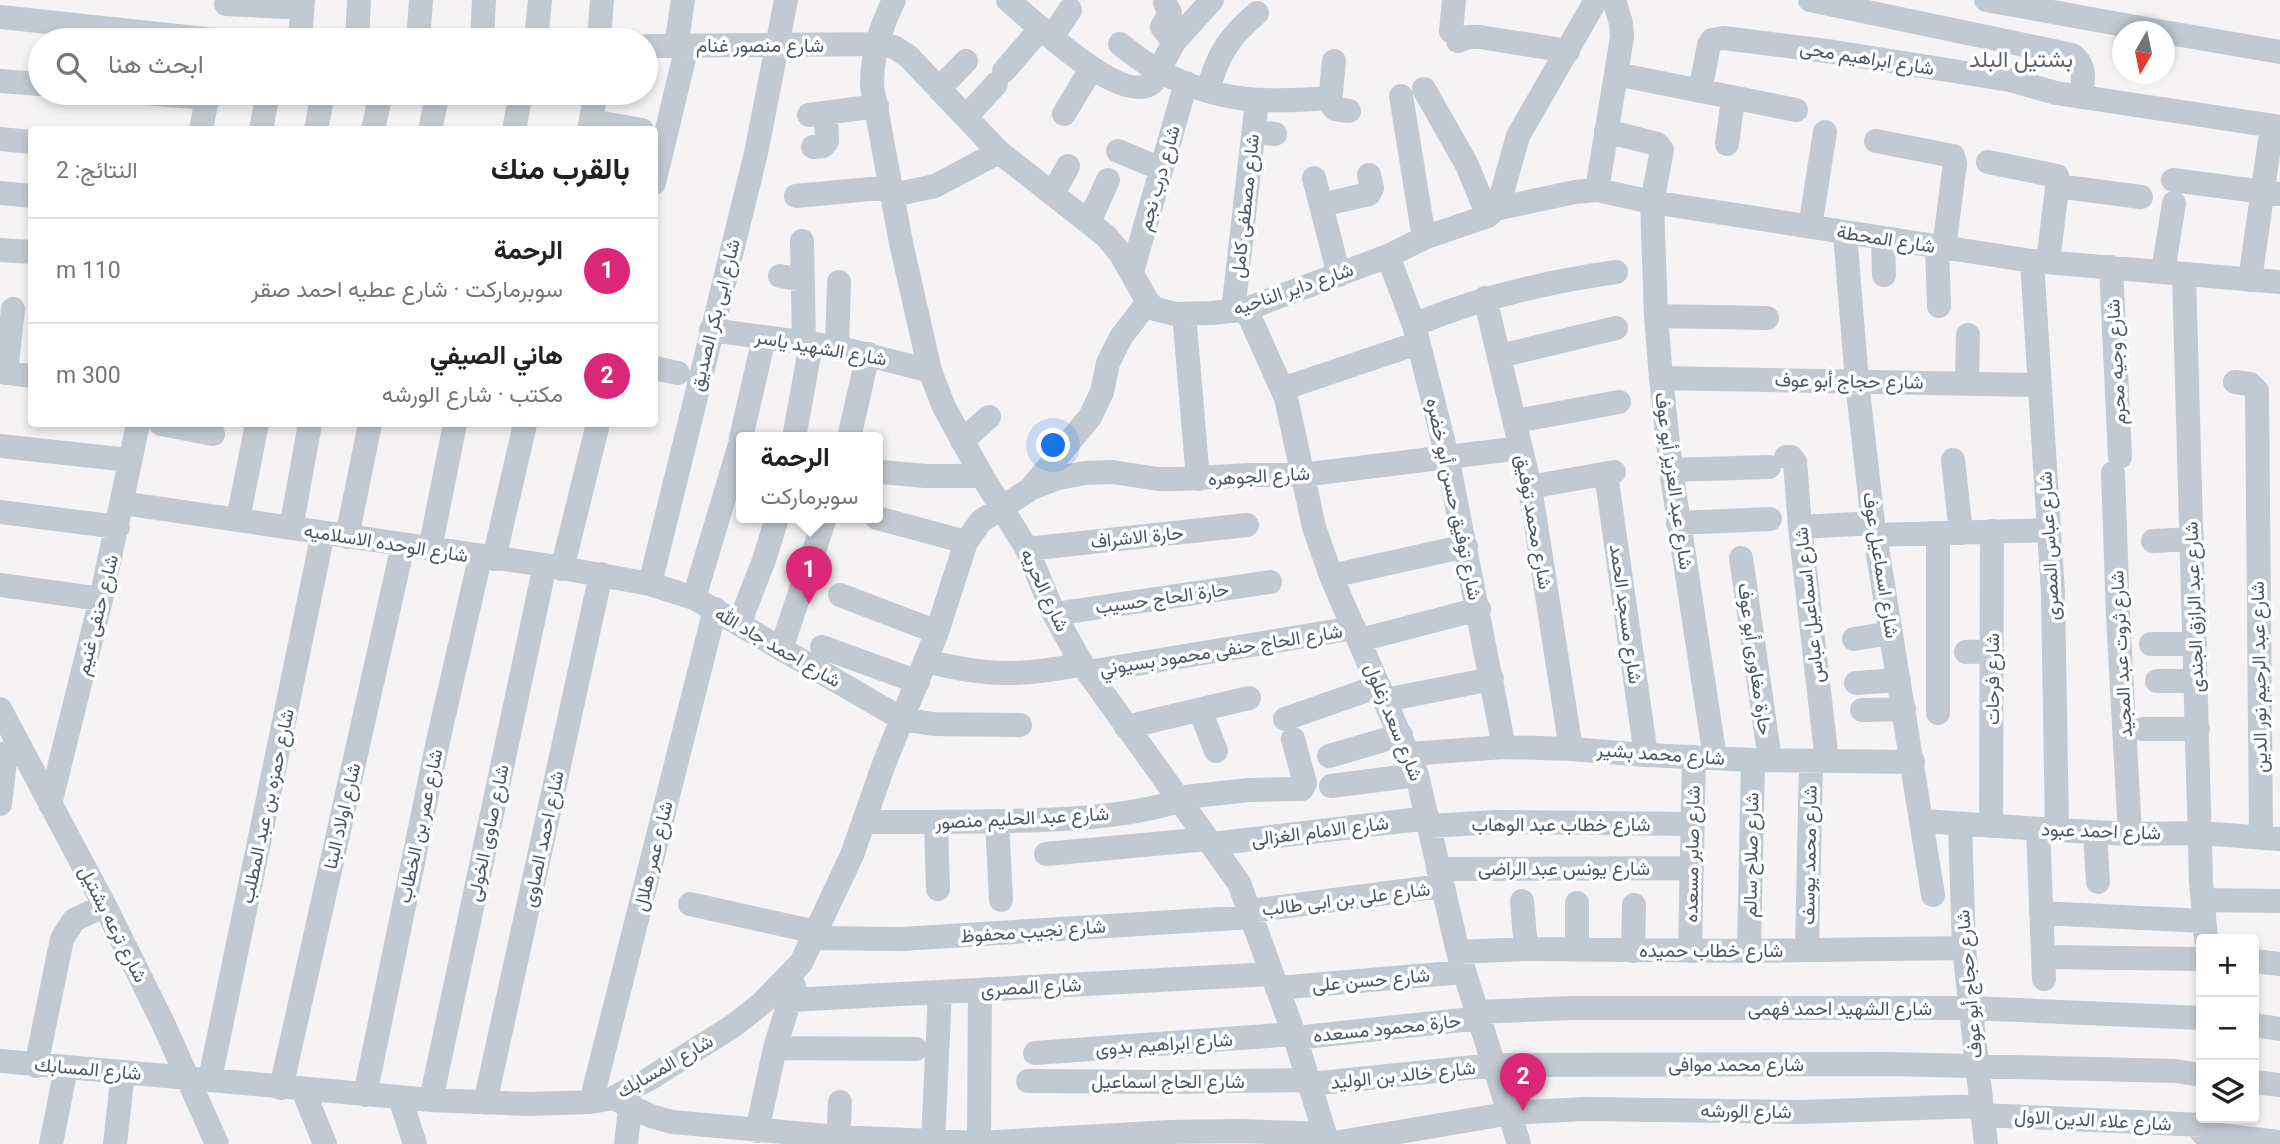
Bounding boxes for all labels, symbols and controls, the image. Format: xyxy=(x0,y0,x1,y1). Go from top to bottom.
north arrow xyxy=(2112,21,2175,84)
search box xyxy=(28,28,658,105)
street label: شارع منصور غنام xyxy=(696,34,824,58)
street label: شارع ابراهيم محى xyxy=(1798,36,1936,81)
district label: بشتيل البلد xyxy=(1969,46,2073,73)
icon: search xyxy=(52,48,90,86)
text: ابحث هنا xyxy=(108,49,204,79)
street label: شارع درب نجم xyxy=(1133,123,1186,234)
street label: شارع مصطفى كامل xyxy=(1226,133,1265,279)
text: بالقرب منك xyxy=(491,151,630,186)
text: النتائج: 2 xyxy=(56,157,138,184)
street label: شارع المحطة xyxy=(1835,220,1937,259)
text: الرحمة xyxy=(494,235,563,265)
street label: شارع ابى بكر الصديق xyxy=(685,237,746,394)
text: 110 m xyxy=(56,257,121,284)
text: 1 xyxy=(600,257,614,284)
street label: شارع داير الناحيه xyxy=(1230,258,1357,321)
text: سوبرماركت · شارع عطيه احمد صقر xyxy=(251,276,563,303)
street label: شارع وجيه محرم xyxy=(2101,299,2132,425)
street label: شارع الشهيد ياسر xyxy=(752,325,889,372)
text: هاني الصيفي xyxy=(430,340,563,370)
text: 300 m xyxy=(56,362,121,389)
text: 2 xyxy=(600,362,614,389)
street label: شارع حجاج أبو عوف xyxy=(1774,368,1924,395)
text: مكتب · شارع الورشه xyxy=(382,381,563,408)
street label: شارع عبد العزيز أبو عوف xyxy=(1649,391,1698,571)
street label: شارع توفيق حسن أبو خضره xyxy=(1420,396,1487,602)
your location xyxy=(1036,428,1070,462)
popup xyxy=(736,432,883,523)
text: الرحمة xyxy=(761,442,830,472)
street label: شارع محمد توفيق xyxy=(1510,453,1557,591)
street label: شارع الجوهره xyxy=(1207,462,1311,491)
street label: شارع عباس المصرى xyxy=(2034,471,2065,621)
text: سوبرماركت xyxy=(761,483,858,510)
street label: شارع اسماعيل عوف xyxy=(1857,490,1904,640)
street label: شارع الوحده الاسلاميه xyxy=(302,519,470,568)
street label: حارة الاشراف xyxy=(1089,521,1185,553)
street label: شارع عبد الرازق الجندى xyxy=(2180,521,2209,693)
street label: شارع اسماعيل عباس xyxy=(1789,526,1830,684)
street label: شارع مسجد الحمد xyxy=(1604,543,1647,685)
street label: شارع الحريه xyxy=(1015,545,1074,636)
pin: 1 xyxy=(786,546,832,604)
street label: شارع حنفى غنيم xyxy=(71,552,124,678)
street label: شارع ثروت عبد المجيد xyxy=(2105,570,2138,738)
street label: حارة الحاج حسيب xyxy=(1094,577,1230,620)
street label: حارة مغاورى أبو عوف xyxy=(1733,581,1777,737)
street label: شارع عبد الرحيم نور الدين xyxy=(2246,581,2273,773)
street label: شارع احمد جاد الله xyxy=(711,602,845,693)
street label: شارع الحاج حنفى محمود بسيوني xyxy=(1098,619,1345,685)
street label: شارع فرحات xyxy=(1981,633,2005,725)
street label: شارع سعد زغلول xyxy=(1359,660,1428,785)
street label: شارع حمزه بن عبد المطلب xyxy=(235,706,300,906)
street label: شارع محمد بشير xyxy=(1595,738,1726,771)
street label: شارع عمر بن الخطاب xyxy=(392,747,449,905)
street label: شارع اولاد البنا xyxy=(319,761,366,872)
street label: شارع صاوى الخولى xyxy=(462,762,515,904)
street label: شارع احمد الصاوى xyxy=(517,769,570,909)
street label: شارع صابر مسعده xyxy=(1679,785,1706,923)
street label: شارع محمد يوسف xyxy=(1796,785,1823,925)
street label: شارع صلاح سالم xyxy=(1738,792,1765,918)
street label: شارع عمر هلال xyxy=(628,799,679,914)
street label: شارع عبد الحليم منصور xyxy=(933,802,1110,835)
street label: شارع الامام الغزالى xyxy=(1250,811,1390,852)
street label: شارع خطاب عبد الوهاب xyxy=(1471,813,1651,837)
street label: شارع احمد عبود xyxy=(2041,817,2161,846)
street label: شارع يونس عبد الراضى xyxy=(1478,857,1650,881)
street label: شارع ترعه بشتيل xyxy=(73,862,152,987)
street label: شارع على بن ابى طالب xyxy=(1261,877,1432,922)
street label: شارع حجاج أبو عوف xyxy=(1951,909,1988,1059)
street label: شارع نجيب محفوظ xyxy=(960,914,1107,949)
map controls xyxy=(2196,934,2259,1123)
button: + xyxy=(2196,934,2259,997)
street label: شارع خطاب حميده xyxy=(1639,939,1783,963)
street label: شارع حسن على xyxy=(1311,963,1431,998)
street label: شارع المصرى xyxy=(980,973,1082,1002)
street label: شارع الشهيد احمد فهمى xyxy=(1748,997,1932,1021)
button: − xyxy=(2196,997,2259,1060)
street label: حارة محمود مسعده xyxy=(1312,1009,1462,1047)
street label: شارع ابراهيم بدوى xyxy=(1094,1028,1234,1061)
street label: شارع المسابك xyxy=(613,1029,718,1104)
street label: شارع المسابك xyxy=(33,1053,143,1086)
pin: 2 xyxy=(1500,1053,1546,1111)
street label: شارع محمد موافى xyxy=(1668,1053,1804,1077)
street label: شارع خالد بن الوليد xyxy=(1329,1056,1477,1095)
button: layers xyxy=(2196,1060,2259,1123)
street label: شارع الحاج اسماعيل xyxy=(1091,1070,1245,1094)
street label: شارع الورشه xyxy=(1700,1099,1792,1124)
street label: شارع علاء الدين الاول xyxy=(2014,1104,2172,1137)

